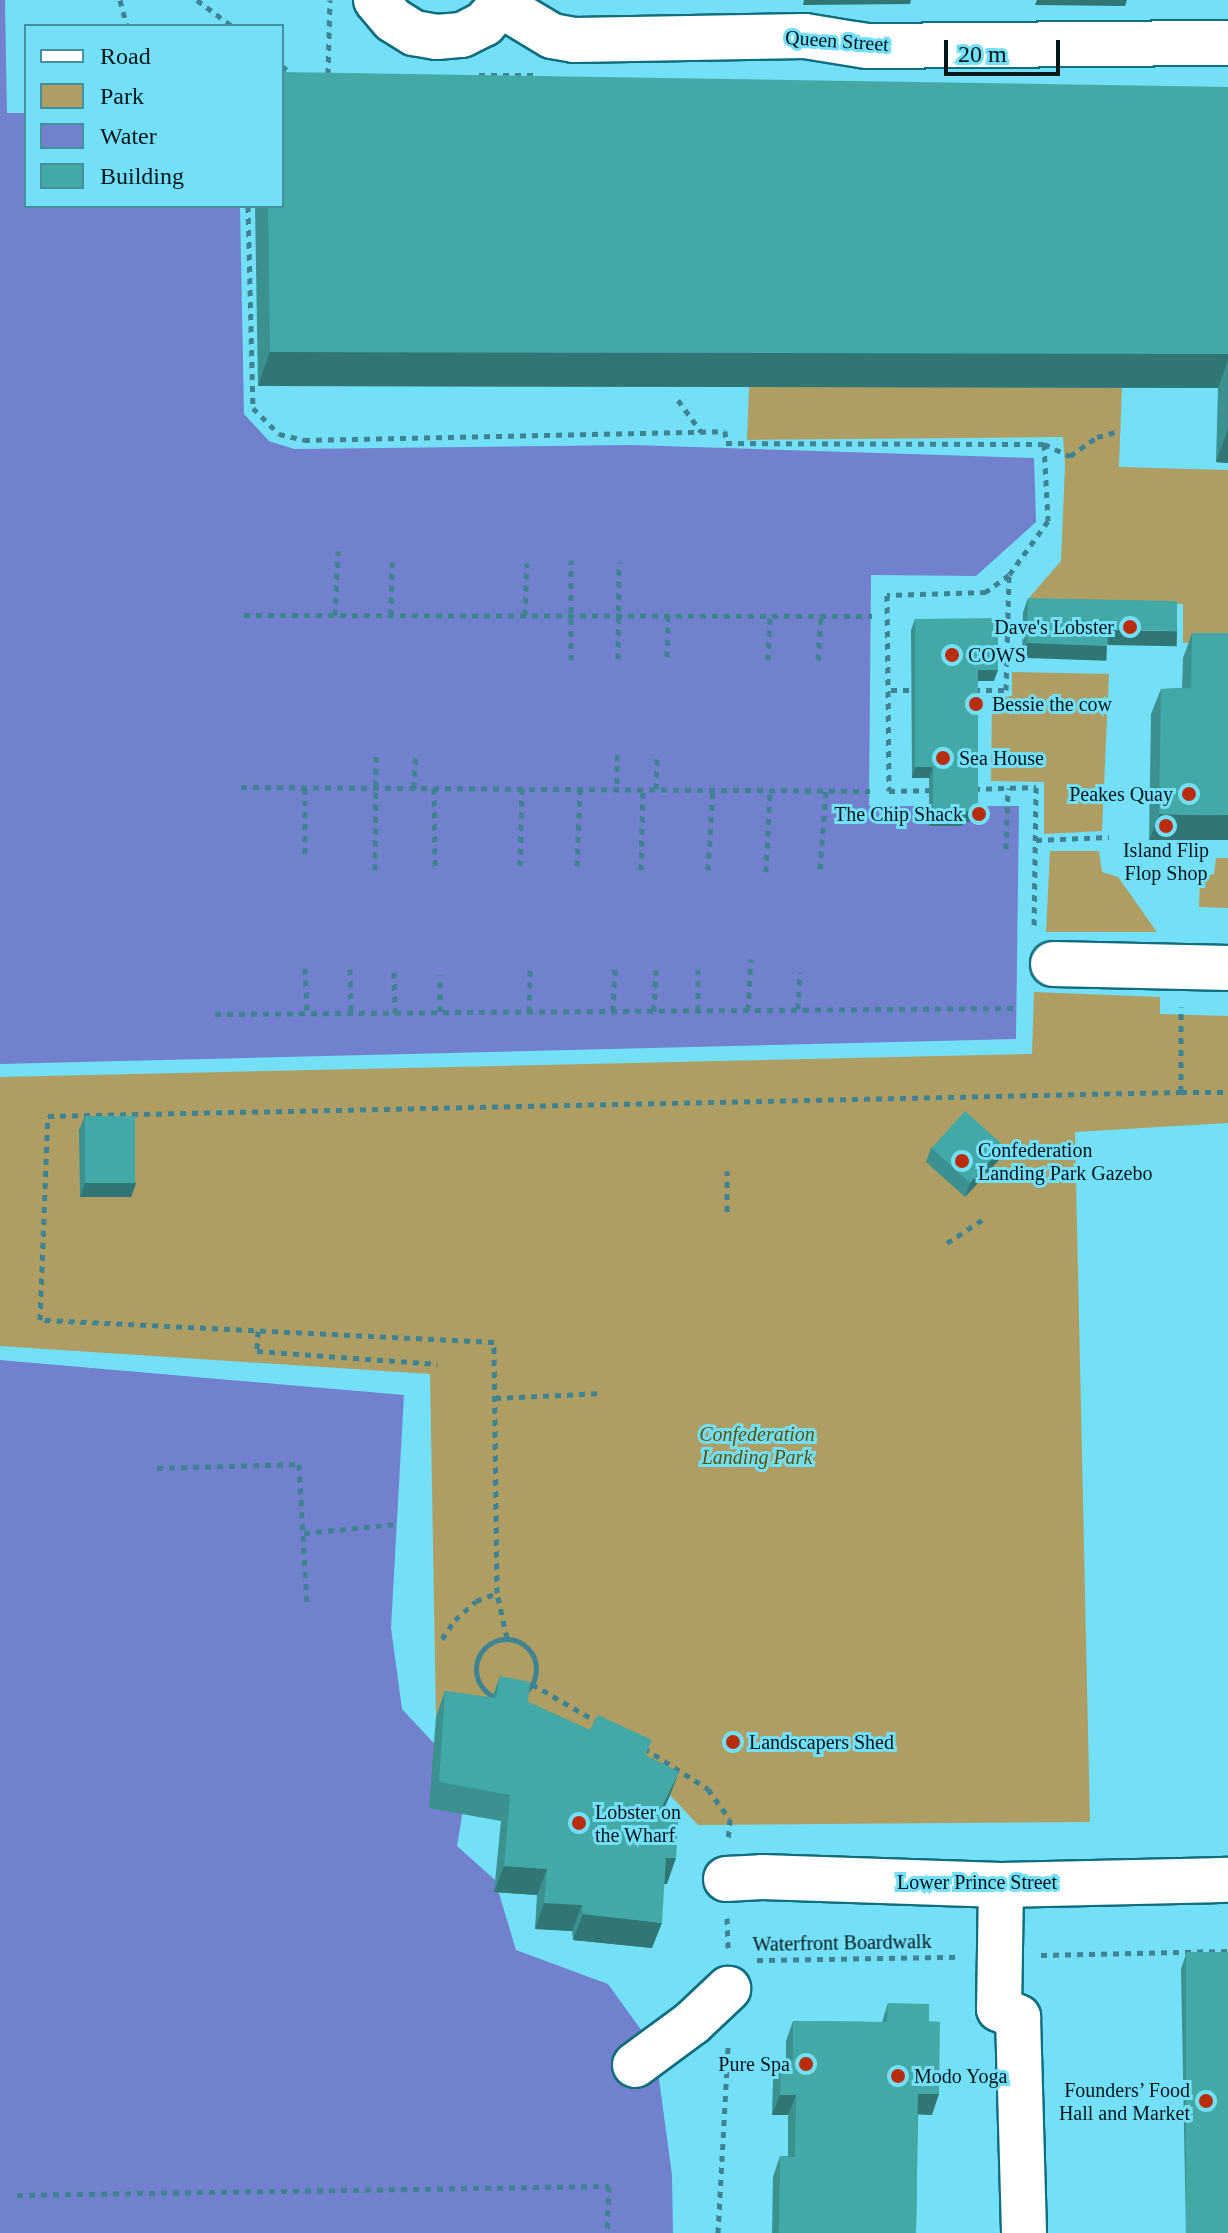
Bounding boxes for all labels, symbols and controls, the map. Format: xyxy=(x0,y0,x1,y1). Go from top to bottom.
legend xyxy=(24,24,284,208)
scale bar xyxy=(948,24,1064,74)
street label: Queen Street xyxy=(784,25,890,57)
text: 20 m xyxy=(958,41,1007,67)
text: Road xyxy=(100,43,151,69)
text: Park xyxy=(100,83,144,109)
text: Water xyxy=(100,123,157,149)
text: Building xyxy=(100,163,184,189)
place label: Dave's Lobster xyxy=(994,615,1114,639)
marker: Dave's Lobster xyxy=(1121,618,1139,636)
place label: COWS xyxy=(968,643,1026,667)
marker: COWS xyxy=(943,646,961,664)
place label: Bessie the cow xyxy=(992,692,1112,716)
marker: Bessie the cow xyxy=(967,695,985,713)
place label: Sea House xyxy=(959,746,1044,770)
marker: Sea House xyxy=(934,749,952,767)
place label: Peakes Quay xyxy=(1069,782,1173,806)
marker: Peakes Quay xyxy=(1180,785,1198,803)
place label: The Chip Shack xyxy=(834,802,963,826)
marker: The Chip Shack xyxy=(970,805,988,823)
marker: Island Flip Flop Shop xyxy=(1157,817,1175,835)
place label: Island Flip Flop Shop xyxy=(1123,838,1209,885)
place label: Confederation Landing Park Gazebo xyxy=(978,1138,1152,1185)
marker: Confederation Landing Park Gazebo xyxy=(953,1152,971,1170)
park label: Confederation Landing Park xyxy=(699,1422,815,1469)
place label: Landscapers Shed xyxy=(749,1730,894,1754)
marker: Landscapers Shed xyxy=(724,1733,742,1751)
place label: Lobster on the Wharf xyxy=(595,1800,681,1847)
marker: Lobster on the Wharf xyxy=(570,1814,588,1832)
street label: Lower Prince Street xyxy=(897,1870,1057,1894)
street label: Waterfront Boardwalk xyxy=(752,1929,932,1957)
place label: Pure Spa xyxy=(718,2052,790,2076)
marker: Pure Spa xyxy=(797,2055,815,2073)
place label: Modo Yoga xyxy=(914,2064,1008,2088)
marker: Modo Yoga xyxy=(889,2067,907,2085)
place label: Founders’ Food Hall and Market xyxy=(1059,2078,1190,2125)
marker: Founders’ Food Hall and Market xyxy=(1197,2092,1215,2110)

